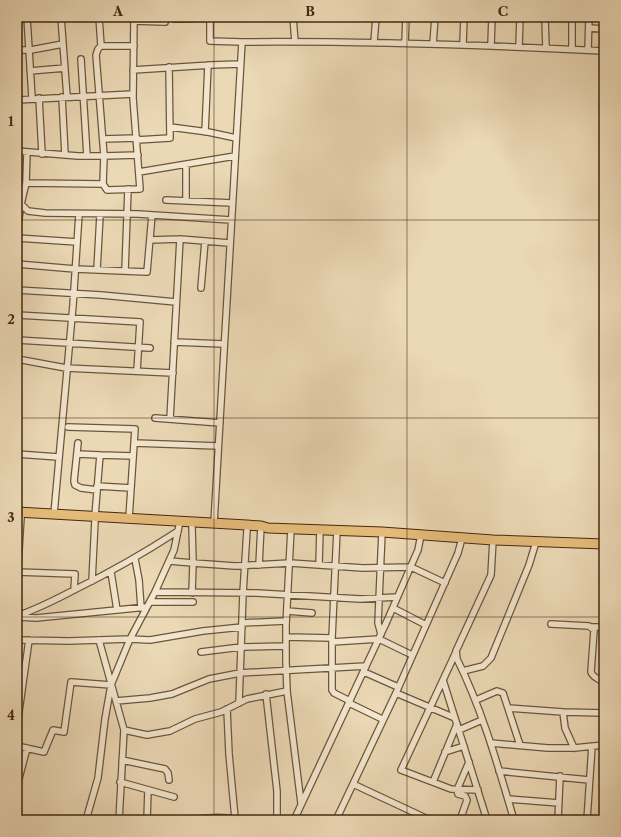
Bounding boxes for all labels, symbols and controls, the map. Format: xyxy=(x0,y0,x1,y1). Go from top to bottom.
text: A xyxy=(112,3,124,19)
text: B xyxy=(305,3,315,19)
text: C xyxy=(498,3,508,19)
text: 1 xyxy=(8,113,14,129)
text: 2 xyxy=(7,311,15,327)
text: 3 xyxy=(7,509,15,525)
text: 4 xyxy=(7,707,15,723)

